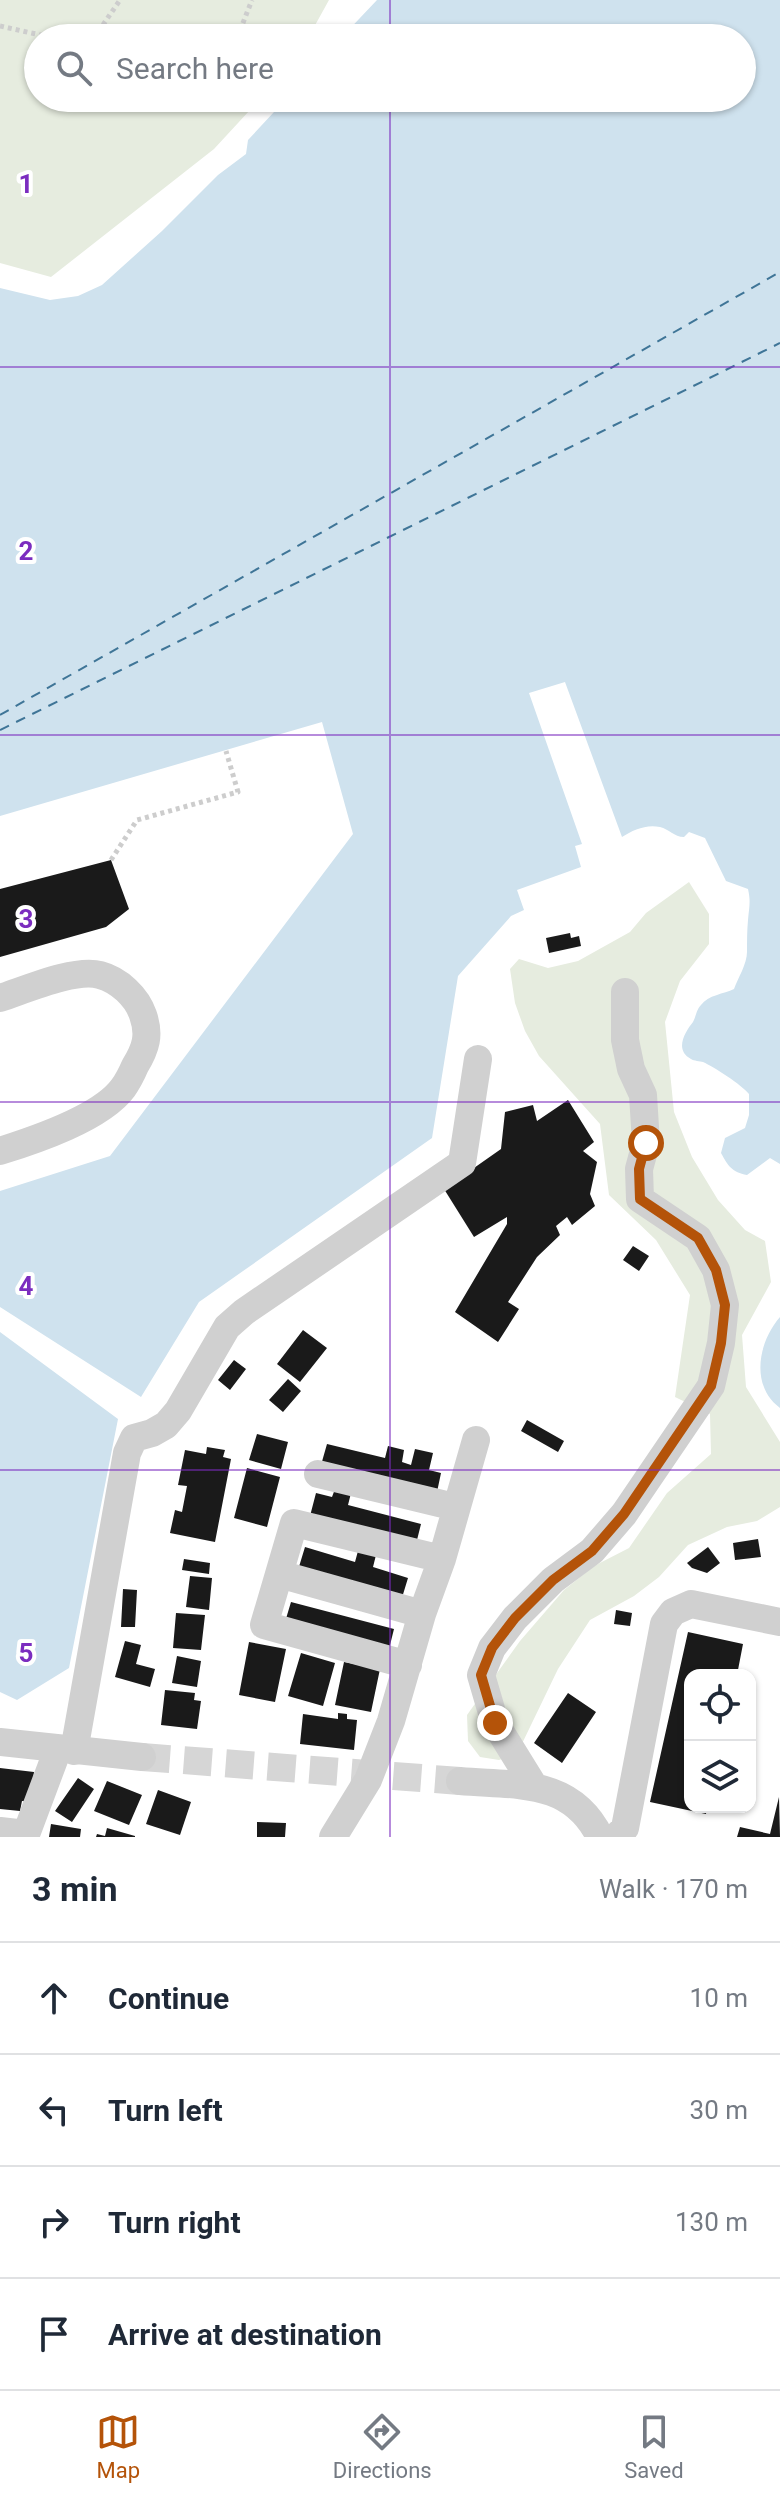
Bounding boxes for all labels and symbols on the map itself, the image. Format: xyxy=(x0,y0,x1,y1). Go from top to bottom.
text: 1 xyxy=(19,169,33,199)
text: 2 xyxy=(19,536,33,566)
text: 3 xyxy=(19,904,33,934)
route start xyxy=(628,1125,664,1161)
text: 4 xyxy=(19,1271,34,1301)
text: 5 xyxy=(19,1638,33,1668)
route end xyxy=(477,1705,513,1741)

